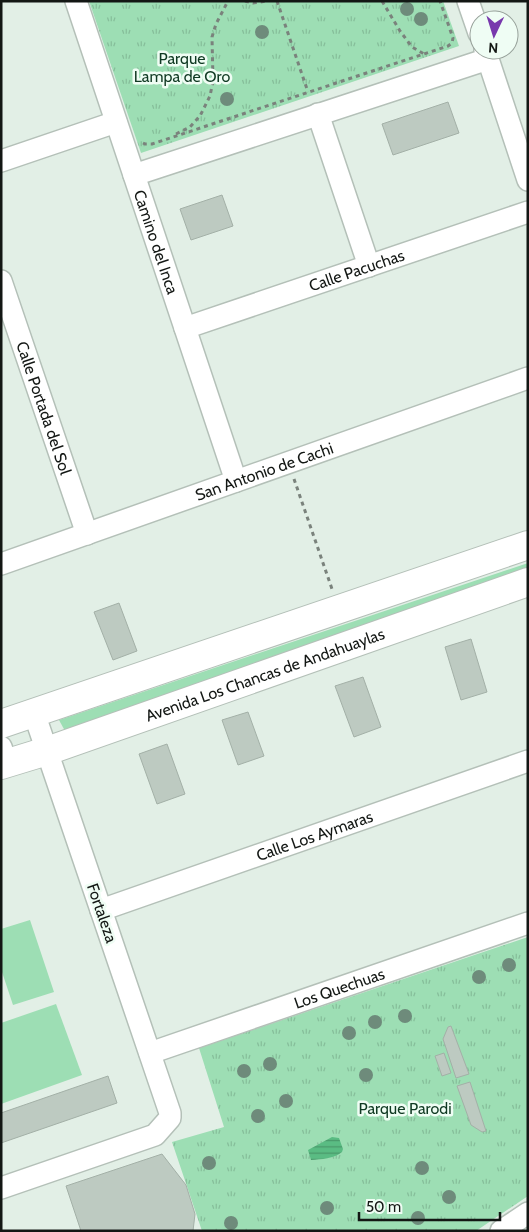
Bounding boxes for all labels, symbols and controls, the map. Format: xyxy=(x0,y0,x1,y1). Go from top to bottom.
north arrow xyxy=(469,10,519,60)
text: N xyxy=(488,39,499,57)
park label: Parque Lampa de Oro xyxy=(134,49,230,86)
street label: Camino del Inca xyxy=(130,187,183,297)
street label: Calle Pacuchas xyxy=(306,245,407,295)
street label: Calle Portada del Sol xyxy=(13,339,76,477)
street label: San Antonio de Cachi xyxy=(193,438,336,504)
street label: Avenida Los Chancas de Andahuaylas xyxy=(143,624,387,725)
street label: Calle Los Aymaras xyxy=(254,806,375,865)
street label: Fortaleza xyxy=(83,881,121,946)
street label: Los Quechuas xyxy=(291,963,387,1012)
park label: Parque Parodi xyxy=(358,1099,452,1118)
scale bar xyxy=(359,1190,500,1222)
text: 50 m xyxy=(366,1198,401,1216)

